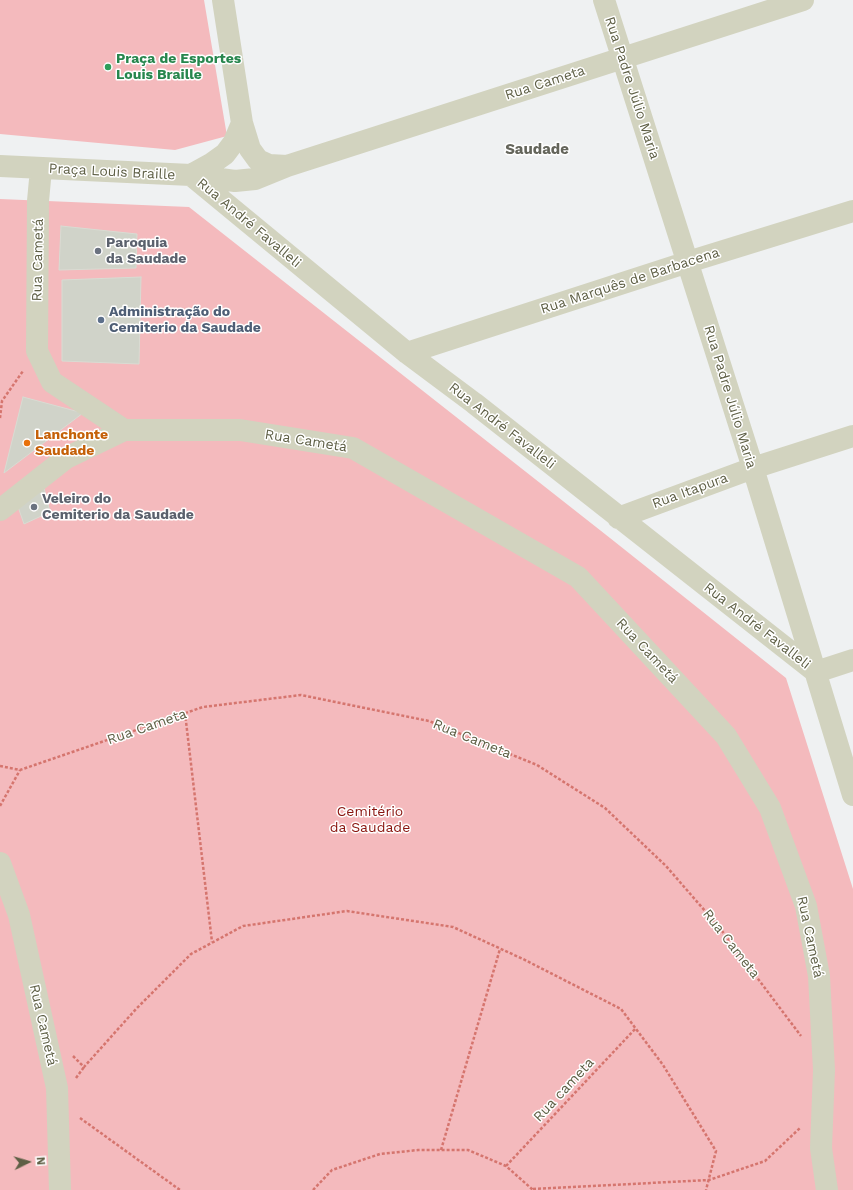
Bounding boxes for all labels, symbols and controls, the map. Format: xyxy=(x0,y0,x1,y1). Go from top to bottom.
street label: Rua Padre Júlio Maria xyxy=(601,15,663,161)
place label: Praça de Esportes Louis Braille xyxy=(116,51,241,84)
marker: Praça de Esportes Louis Braille xyxy=(103,62,113,72)
street label: Rua Cameta xyxy=(503,62,587,104)
district label: Saudade xyxy=(505,141,569,159)
street label: Praça Louis Braille xyxy=(48,160,176,184)
street label: Rua André Favalleli xyxy=(194,175,304,271)
street label: Rua Cametá xyxy=(29,218,47,302)
place label: Paroquia da Saudade xyxy=(106,235,186,268)
street label: Rua Marquês de Barbacena xyxy=(538,244,722,318)
marker: Paroquia da Saudade xyxy=(93,246,103,256)
place label: Administração do Cemiterio da Saudade xyxy=(109,304,261,336)
marker: Administração do Cemiterio da Saudade xyxy=(96,315,106,325)
street label: Rua Padre Júlio Maria xyxy=(700,323,760,471)
street label: Rua André Favalleli xyxy=(445,379,559,473)
street label: Rua Cametá xyxy=(264,426,348,456)
place label: Lanchonte Saudade xyxy=(35,427,108,460)
marker: Lanchonte Saudade xyxy=(22,438,32,448)
street label: Rua Itapura xyxy=(650,470,730,512)
place label: Veleiro do Cemiterio da Saudade xyxy=(42,491,194,524)
marker: Veleiro do Cemiterio da Saudade xyxy=(29,502,39,512)
street label: Rua André Favalleli xyxy=(700,579,814,673)
street label: Rua Cametá xyxy=(613,615,681,687)
street label: Rua Cameta xyxy=(105,706,189,748)
street label: Rua Cameta xyxy=(430,716,514,762)
park label: Cemitério da Saudade xyxy=(330,804,410,836)
street label: Rua Cametá xyxy=(793,895,827,979)
street label: Rua Cameta xyxy=(699,906,763,982)
street label: Rua Cametá xyxy=(25,983,61,1067)
street label: Rua cameta xyxy=(530,1055,598,1125)
north arrow xyxy=(8,1142,48,1182)
text: N xyxy=(34,1156,47,1166)

